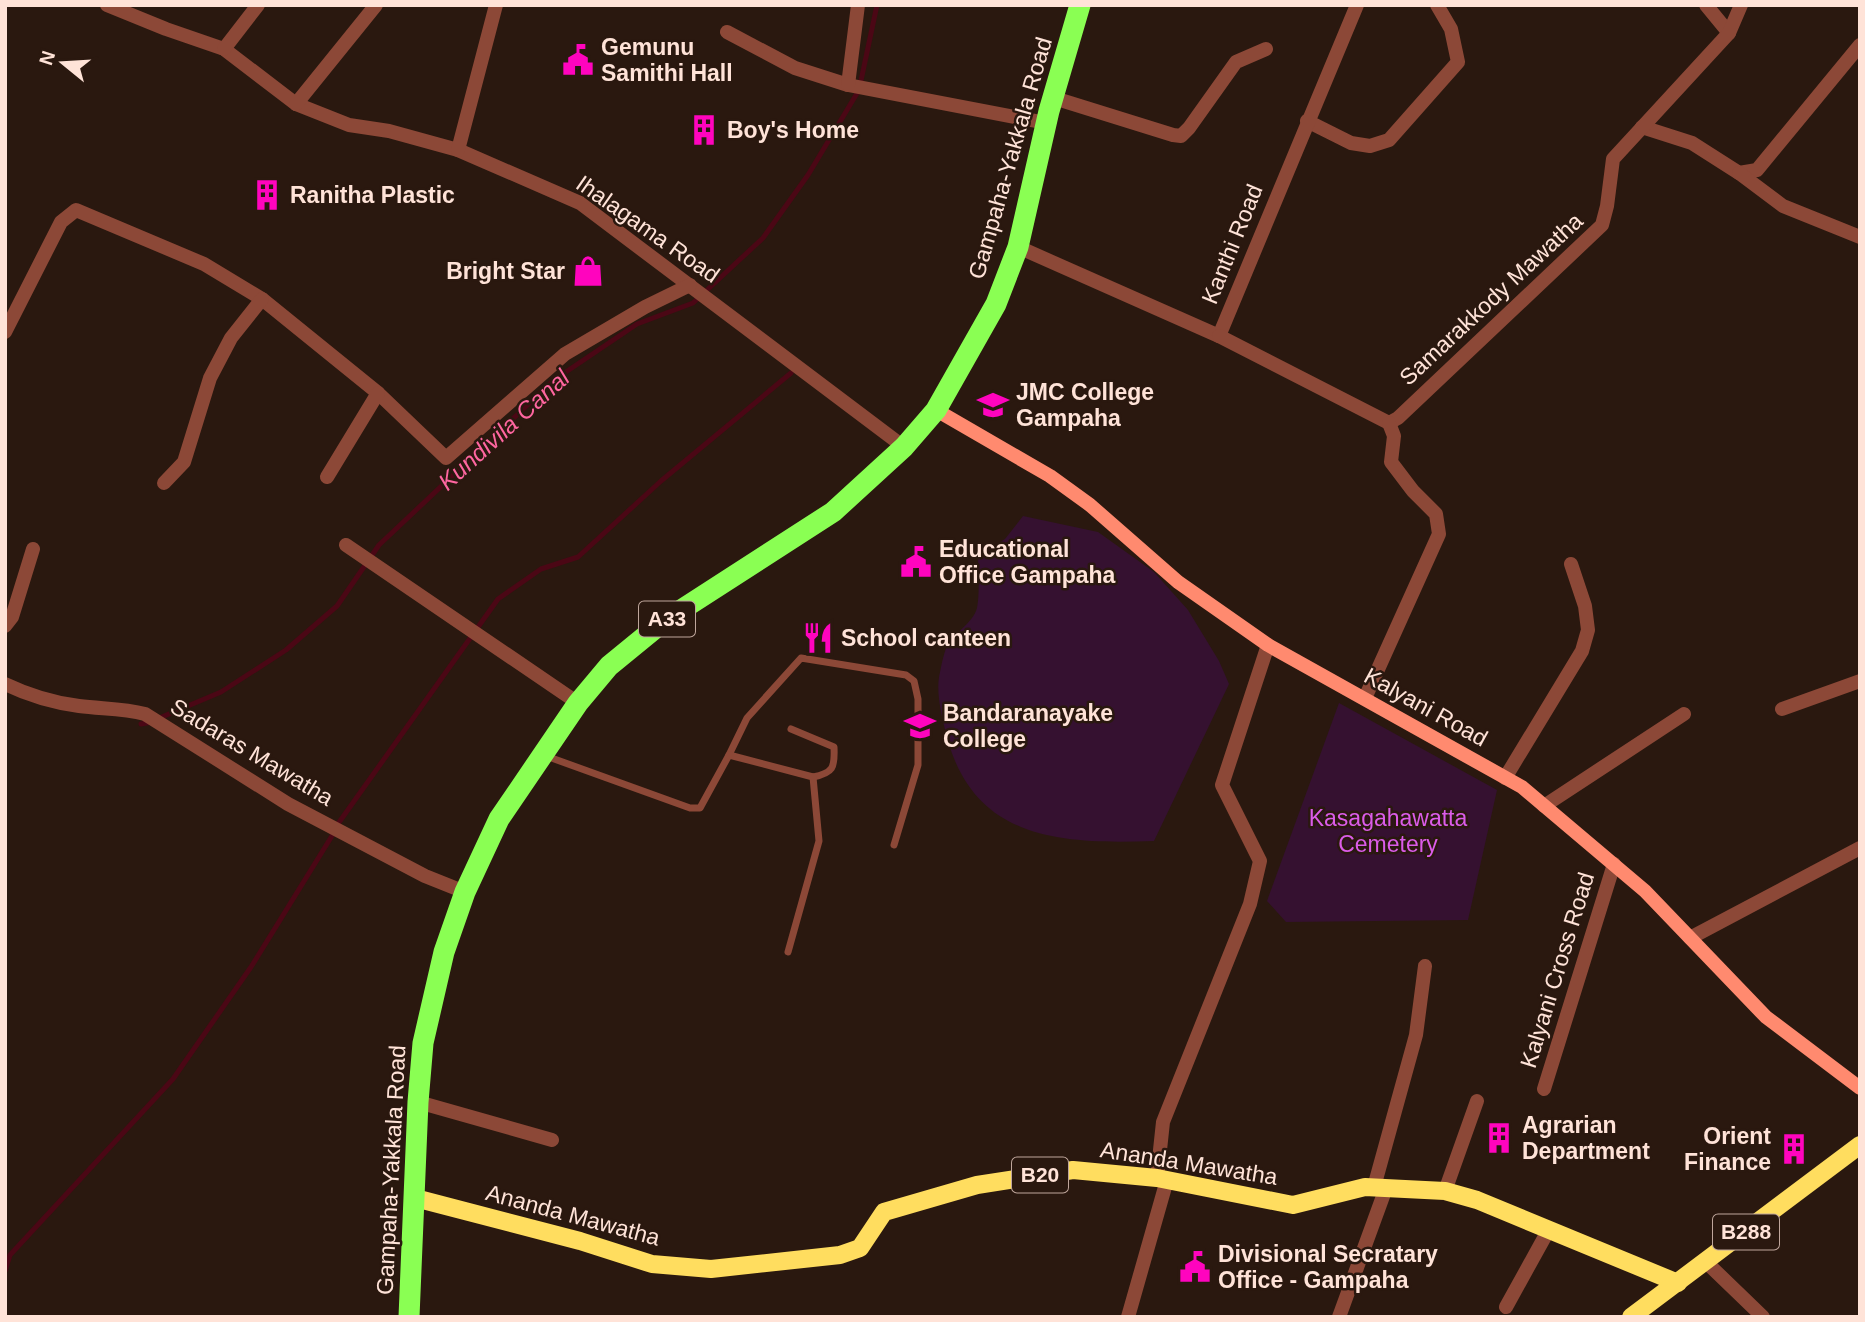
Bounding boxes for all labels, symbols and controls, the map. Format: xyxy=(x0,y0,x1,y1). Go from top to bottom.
north arrow xyxy=(28,28,98,98)
place label: Gemunu Samithi Hall xyxy=(601,34,733,86)
street label: Gampaha-Yakkala Road xyxy=(963,34,1057,282)
public building icon: Gemunu Samithi Hall xyxy=(561,43,595,77)
text: N xyxy=(35,48,59,68)
building icon: Boy's Home xyxy=(687,113,721,147)
place label: Boy's Home xyxy=(727,117,859,143)
street label: Ihalagama Road xyxy=(571,170,725,288)
building icon: Ranitha Plastic xyxy=(250,178,284,212)
street label: Kanthi Road xyxy=(1196,180,1268,308)
place label: Ranitha Plastic xyxy=(290,182,455,208)
street label: Samarakkody Mawatha xyxy=(1394,207,1588,390)
shop icon: Bright Star xyxy=(571,254,605,288)
place label: Bright Star xyxy=(446,258,565,284)
water label: Kundivila Canal xyxy=(433,363,575,495)
place label: JMC College Gampaha xyxy=(1016,379,1154,431)
school or university icon: JMC College Gampaha xyxy=(976,388,1010,422)
place label: Educational Office Gampaha xyxy=(939,536,1116,588)
public building icon: Educational Office Gampaha xyxy=(899,545,933,579)
road number: A33 xyxy=(639,602,695,636)
restaurant icon: School canteen xyxy=(801,621,835,655)
place label: School canteen xyxy=(841,625,1011,651)
street label: Kalyani Road xyxy=(1360,662,1492,752)
street label: Sadaras Mawatha xyxy=(166,693,338,811)
place label: Bandaranayake College xyxy=(943,700,1113,752)
school or university icon: Bandaranayake College xyxy=(903,709,937,743)
park label: Kasagahawatta Cemetery xyxy=(1309,805,1467,857)
street label: Kalyani Cross Road xyxy=(1515,869,1599,1071)
street label: Gampaha-Yakkala Road xyxy=(371,1044,411,1296)
place label: Agrarian Department xyxy=(1522,1112,1650,1164)
building icon: Agrarian Department xyxy=(1482,1121,1516,1155)
place label: Orient Finance xyxy=(1684,1123,1771,1175)
building icon: Orient Finance xyxy=(1777,1132,1811,1166)
street label: Ananda Mawatha xyxy=(1099,1136,1280,1190)
road number: B20 xyxy=(1012,1158,1068,1192)
street label: Ananda Mawatha xyxy=(483,1179,663,1251)
road number: B288 xyxy=(1713,1214,1779,1250)
place label: Divisional Secratary Office - Gampaha xyxy=(1218,1241,1438,1293)
public building icon: Divisional Secratary Office - Gampaha xyxy=(1178,1250,1212,1284)

